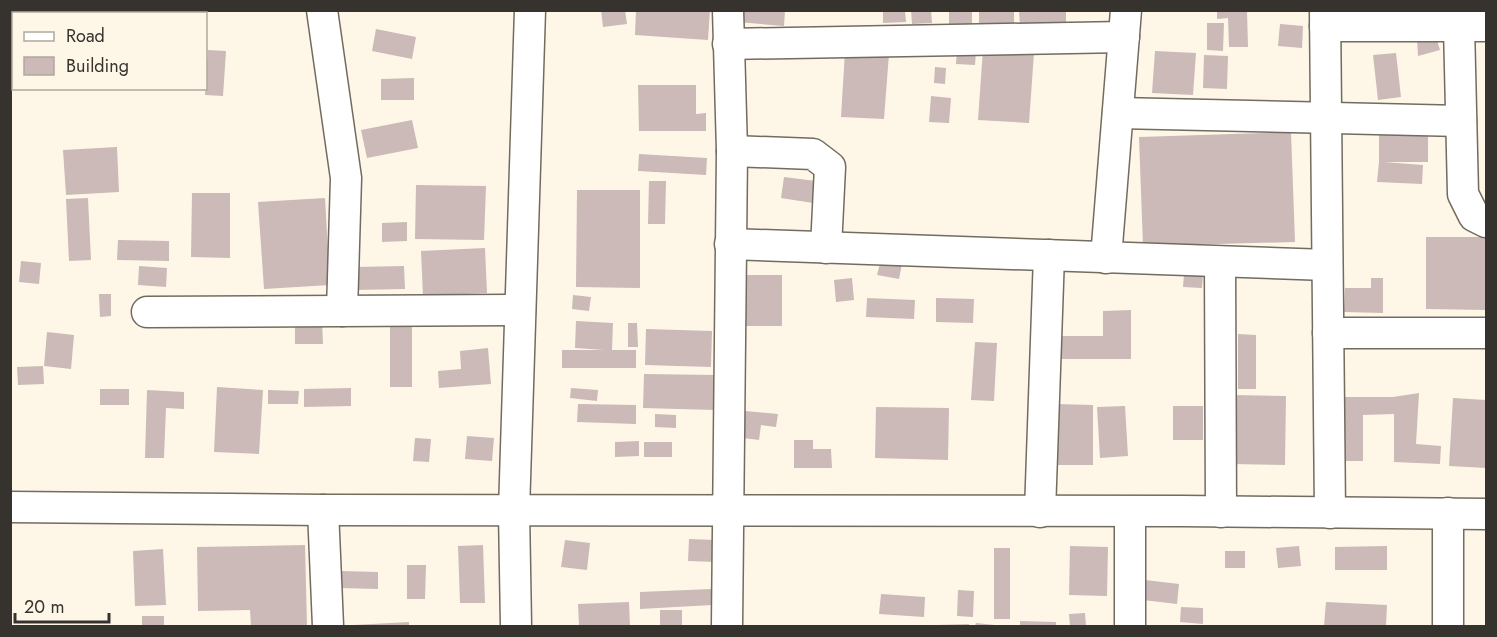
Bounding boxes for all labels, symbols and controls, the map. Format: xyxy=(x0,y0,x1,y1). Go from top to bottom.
legend xyxy=(12,12,207,90)
text: Road xyxy=(66,23,105,49)
text: Building xyxy=(66,53,129,79)
scale bar xyxy=(15,586,110,624)
text: 20 m xyxy=(24,594,64,620)

